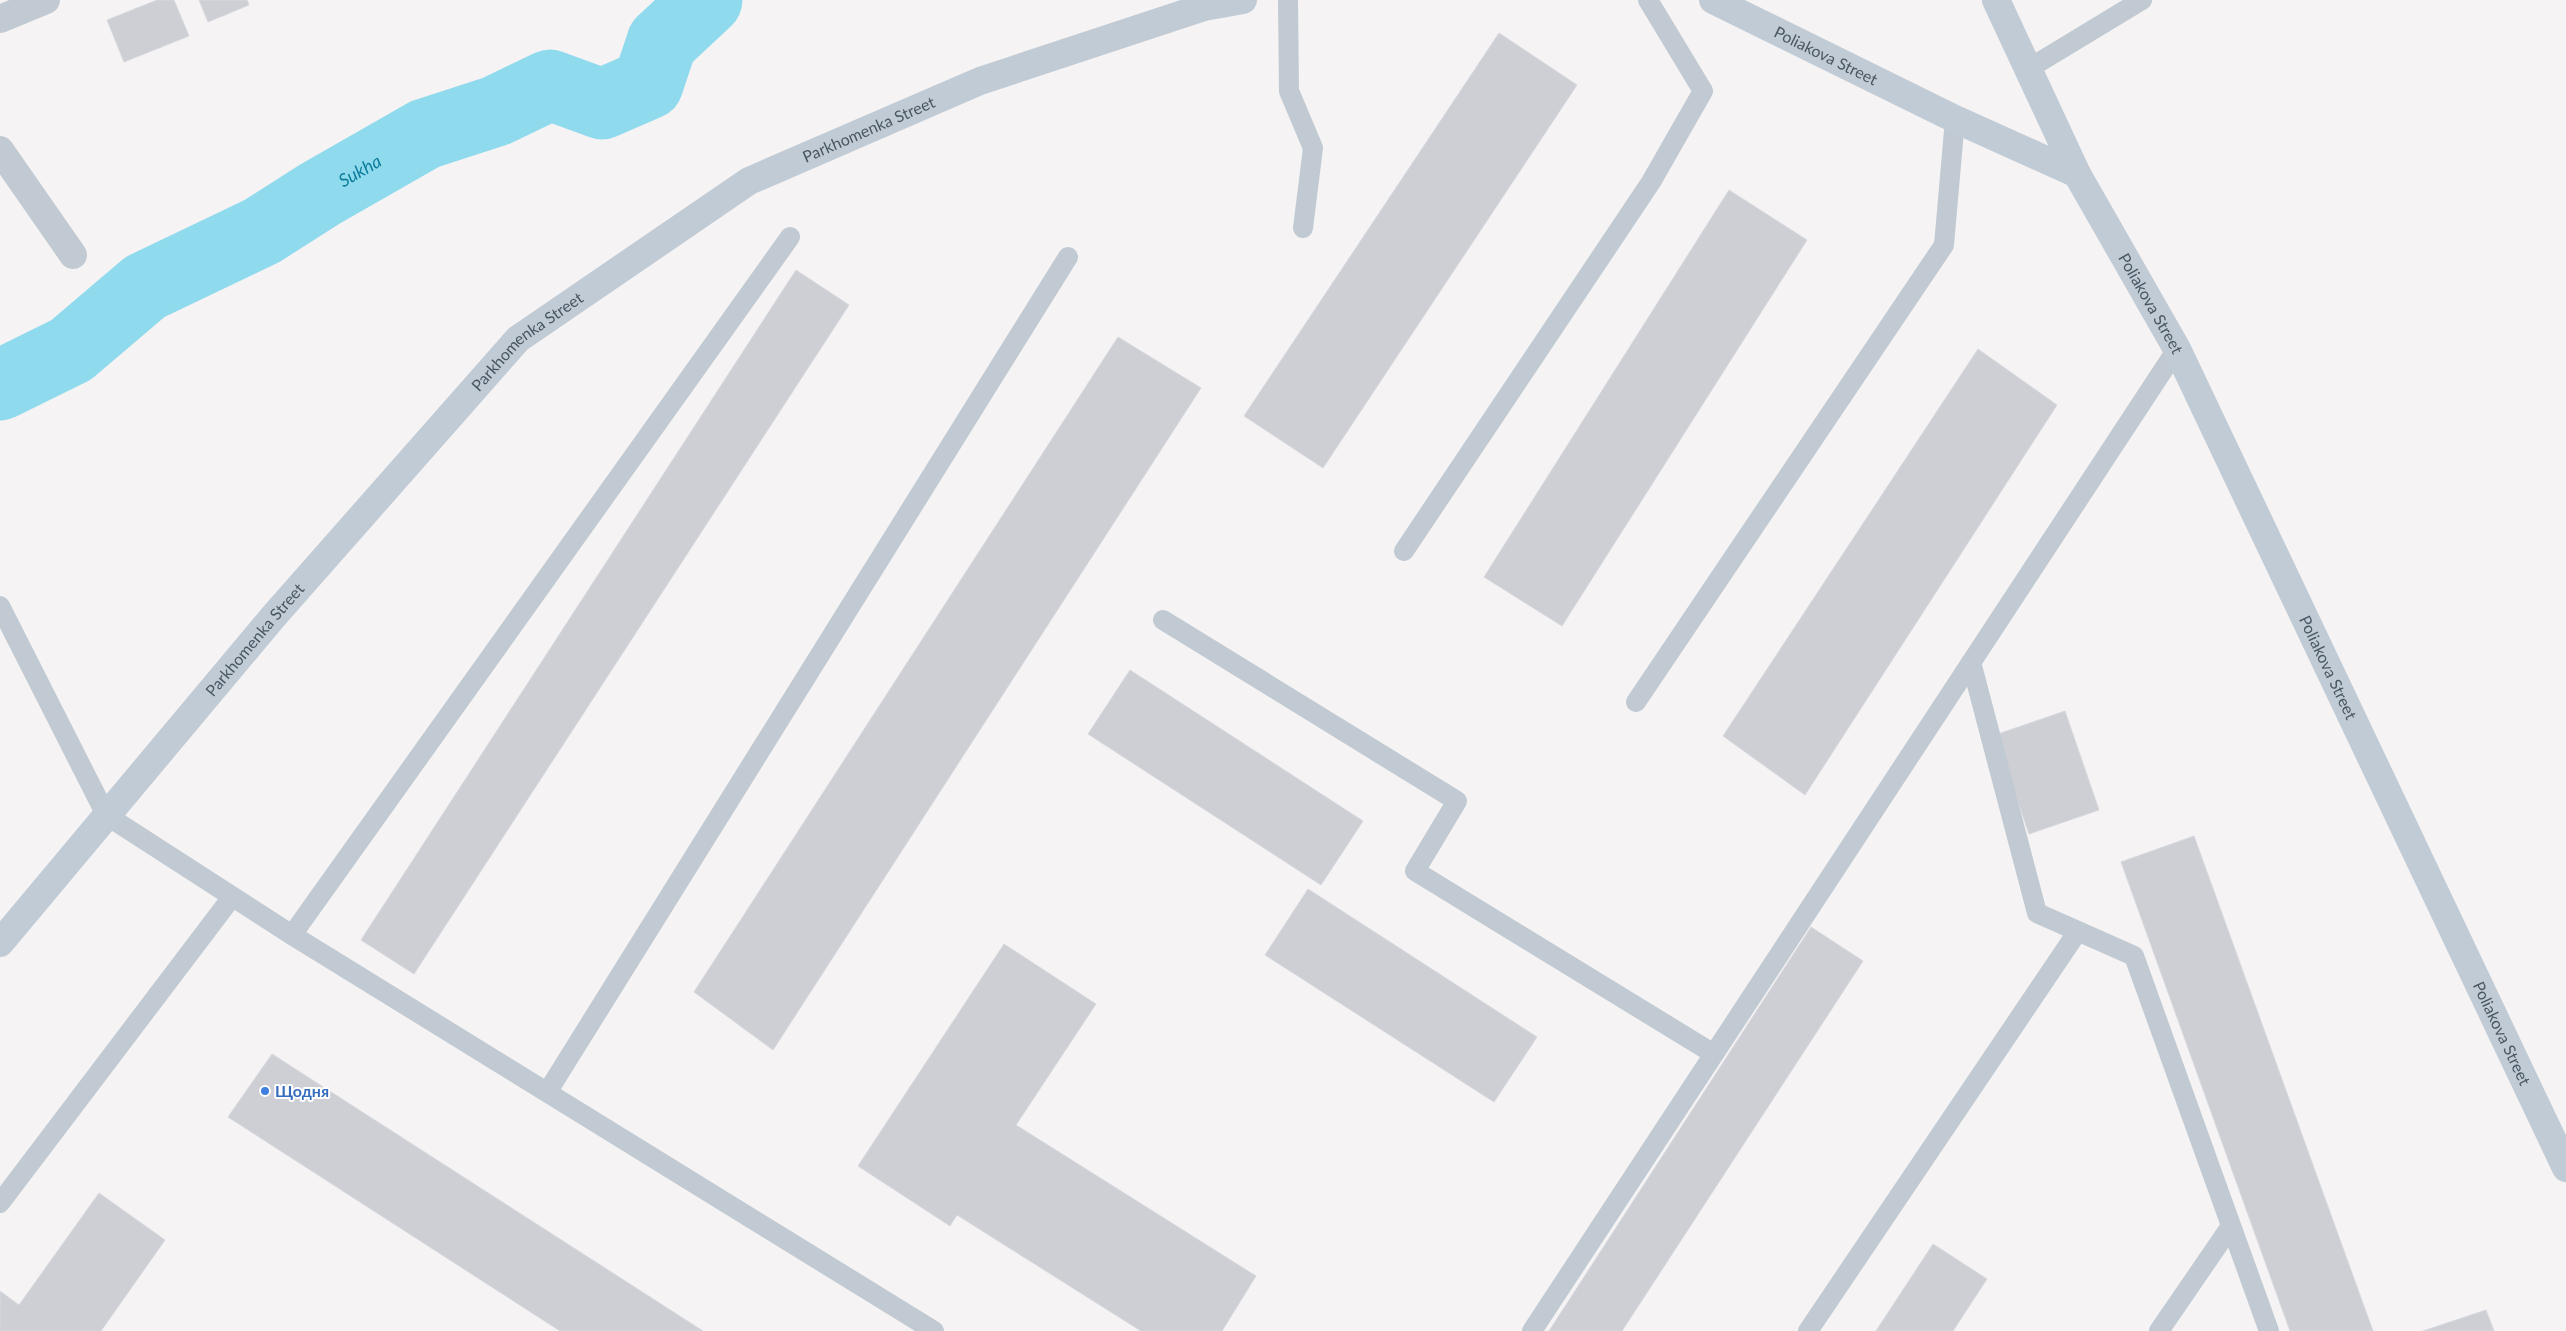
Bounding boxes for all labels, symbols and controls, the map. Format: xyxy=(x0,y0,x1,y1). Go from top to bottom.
street label: Poliakova Street xyxy=(1772,22,1881,89)
street label: Parkhomenka Street xyxy=(799,92,938,166)
water label: Sukha xyxy=(334,149,385,191)
street label: Poliakova Street xyxy=(2115,250,2188,357)
street label: Parkhomenka Street xyxy=(467,287,586,394)
street label: Parkhomenka Street xyxy=(201,579,308,700)
street label: Poliakova Street xyxy=(2296,612,2362,722)
street label: Poliakova Street xyxy=(2470,978,2535,1088)
place label: Щодня xyxy=(275,1081,329,1100)
marker: Щодня xyxy=(259,1085,271,1097)

